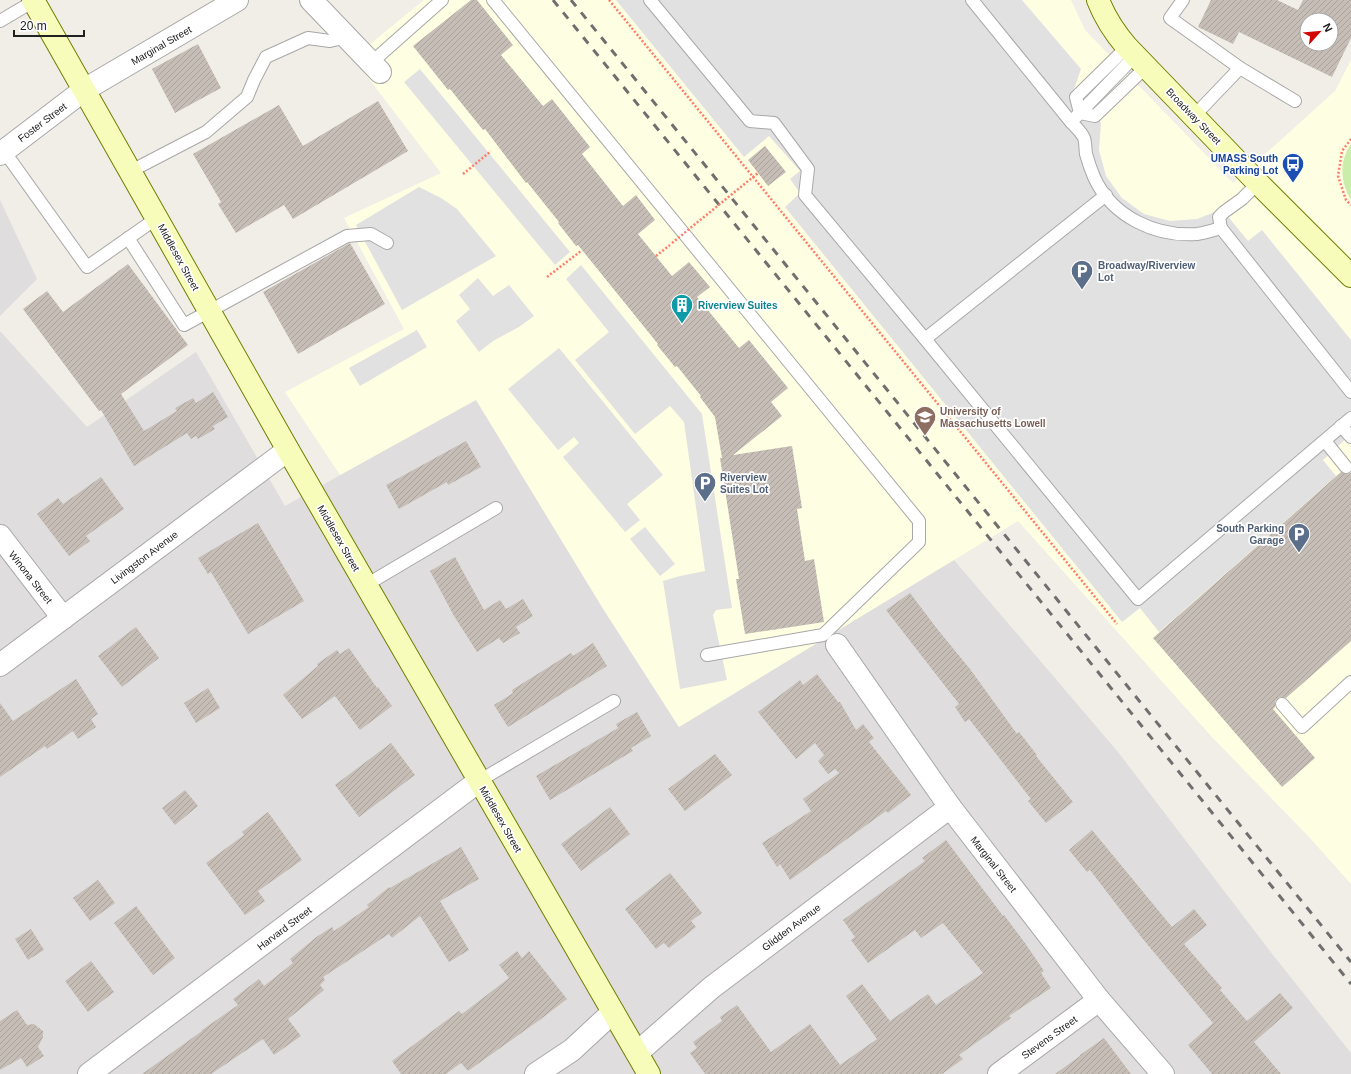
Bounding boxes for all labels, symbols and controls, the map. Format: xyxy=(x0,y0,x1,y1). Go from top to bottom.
scale bar xyxy=(14,12,84,38)
north arrow xyxy=(1299,12,1339,52)
text: 20 m xyxy=(20,19,47,33)
text: N xyxy=(1321,21,1335,34)
street label: Marginal Street xyxy=(129,24,194,67)
street label: Broadway Street xyxy=(1164,86,1223,147)
street label: Foster Street xyxy=(16,100,69,144)
bus stop icon: UMASS South Parking Lot xyxy=(1280,151,1306,184)
place label: UMASS South Parking Lot xyxy=(1211,153,1279,176)
street label: Middlesex Street xyxy=(156,222,202,293)
parking icon: Broadway/Riverview Lot xyxy=(1069,258,1095,291)
place label: Broadway/Riverview Lot xyxy=(1098,260,1195,283)
building icon: Riverview Suites xyxy=(669,292,695,325)
place label: Riverview Suites xyxy=(698,300,778,311)
school or university icon: University of Massachusetts Lowell xyxy=(912,404,938,437)
place label: University of Massachusetts Lowell xyxy=(940,406,1046,429)
parking icon: Riverview Suites Lot xyxy=(692,470,718,503)
place label: Riverview Suites Lot xyxy=(720,472,769,495)
street label: Middlesex Street xyxy=(315,503,362,573)
parking icon: South Parking Garage xyxy=(1286,521,1312,554)
place label: South Parking Garage xyxy=(1216,523,1284,546)
street label: Livingston Avenue xyxy=(109,528,180,586)
street label: Winona Street xyxy=(7,549,55,606)
street label: Middlesex Street xyxy=(477,784,524,854)
street label: Marginal Street xyxy=(968,834,1019,895)
street label: Glidden Avenue xyxy=(760,902,823,953)
street label: Harvard Street xyxy=(255,904,314,952)
street label: Stevens Street xyxy=(1020,1014,1079,1061)

